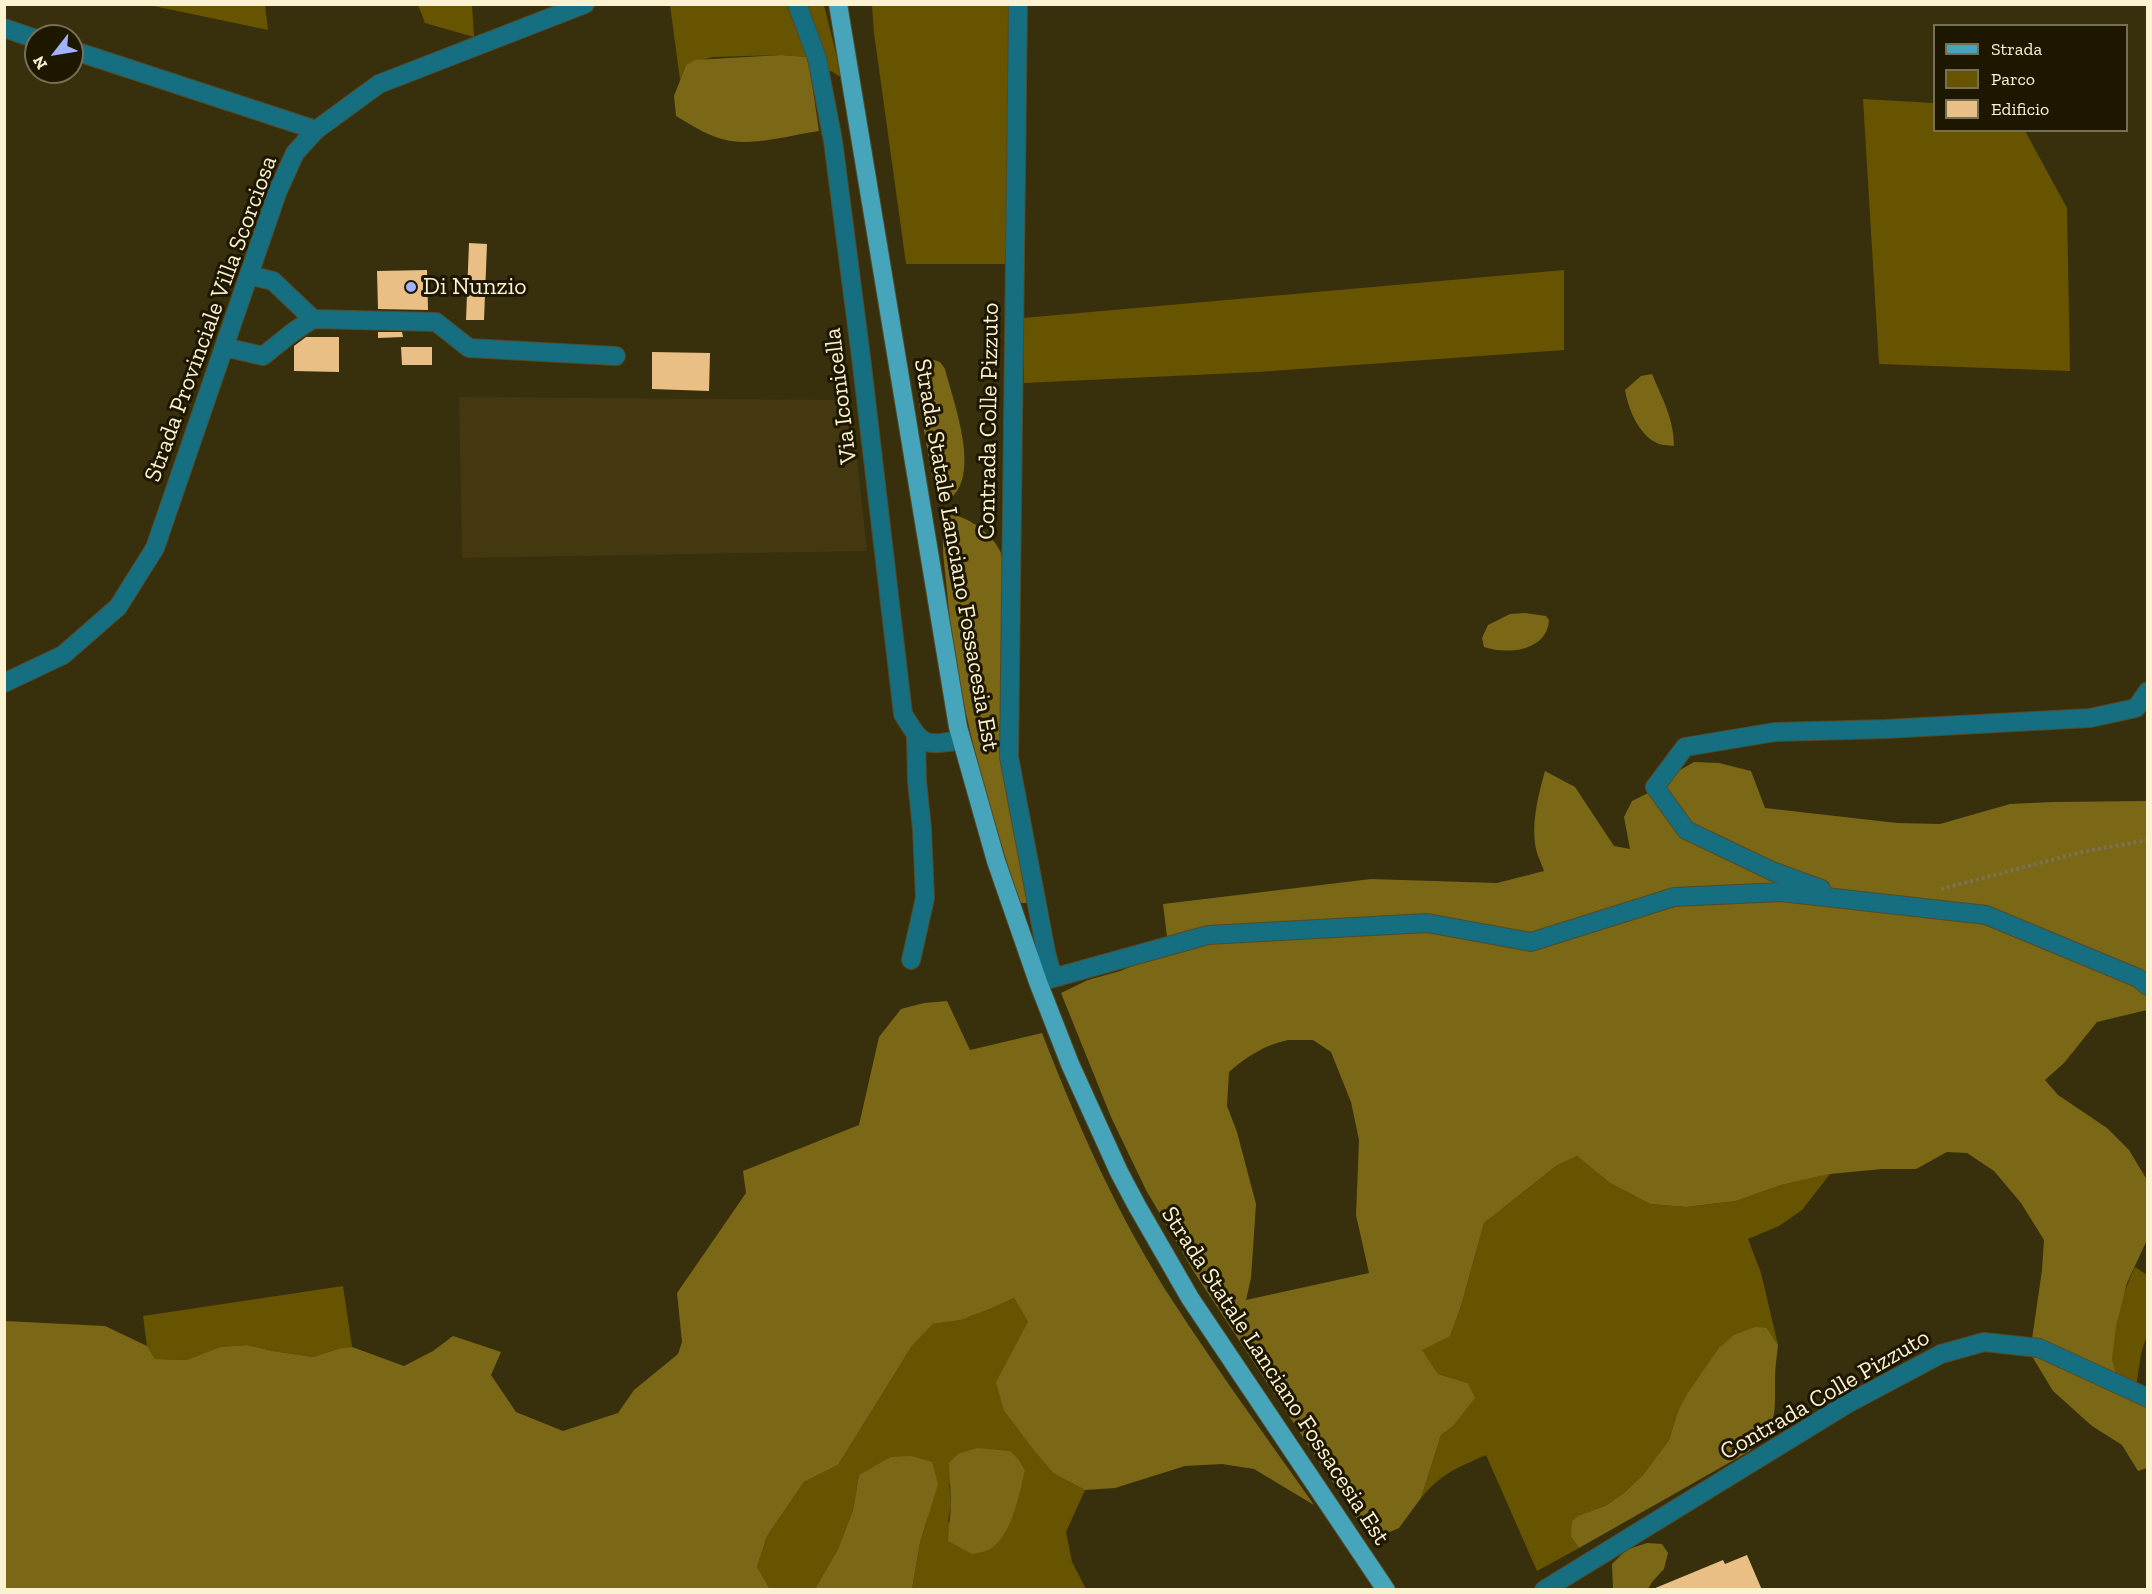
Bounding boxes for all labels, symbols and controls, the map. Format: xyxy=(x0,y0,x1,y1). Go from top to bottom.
north arrow xyxy=(24,24,84,84)
legend xyxy=(1933,24,2128,132)
text: Strada xyxy=(1991,38,2042,60)
text: N xyxy=(29,52,51,73)
text: Parco xyxy=(1991,68,2035,90)
text: Edificio xyxy=(1991,98,2049,120)
street label: Strada Provinciale Villa Scorciosa xyxy=(139,152,283,486)
place label: Di Nunzio xyxy=(423,273,527,301)
marker: Di Nunzio xyxy=(404,280,418,294)
street label: Contrada Colle Pizzuto xyxy=(973,302,1005,540)
street label: Via Iconicella xyxy=(818,326,864,466)
street label: Strada Statale Lanciano Fossacesia Est xyxy=(907,357,1005,753)
street label: Strada Statale Lanciano Fossacesia Est xyxy=(1155,1201,1395,1551)
street label: Contrada Colle Pizzuto xyxy=(1715,1323,1935,1467)

